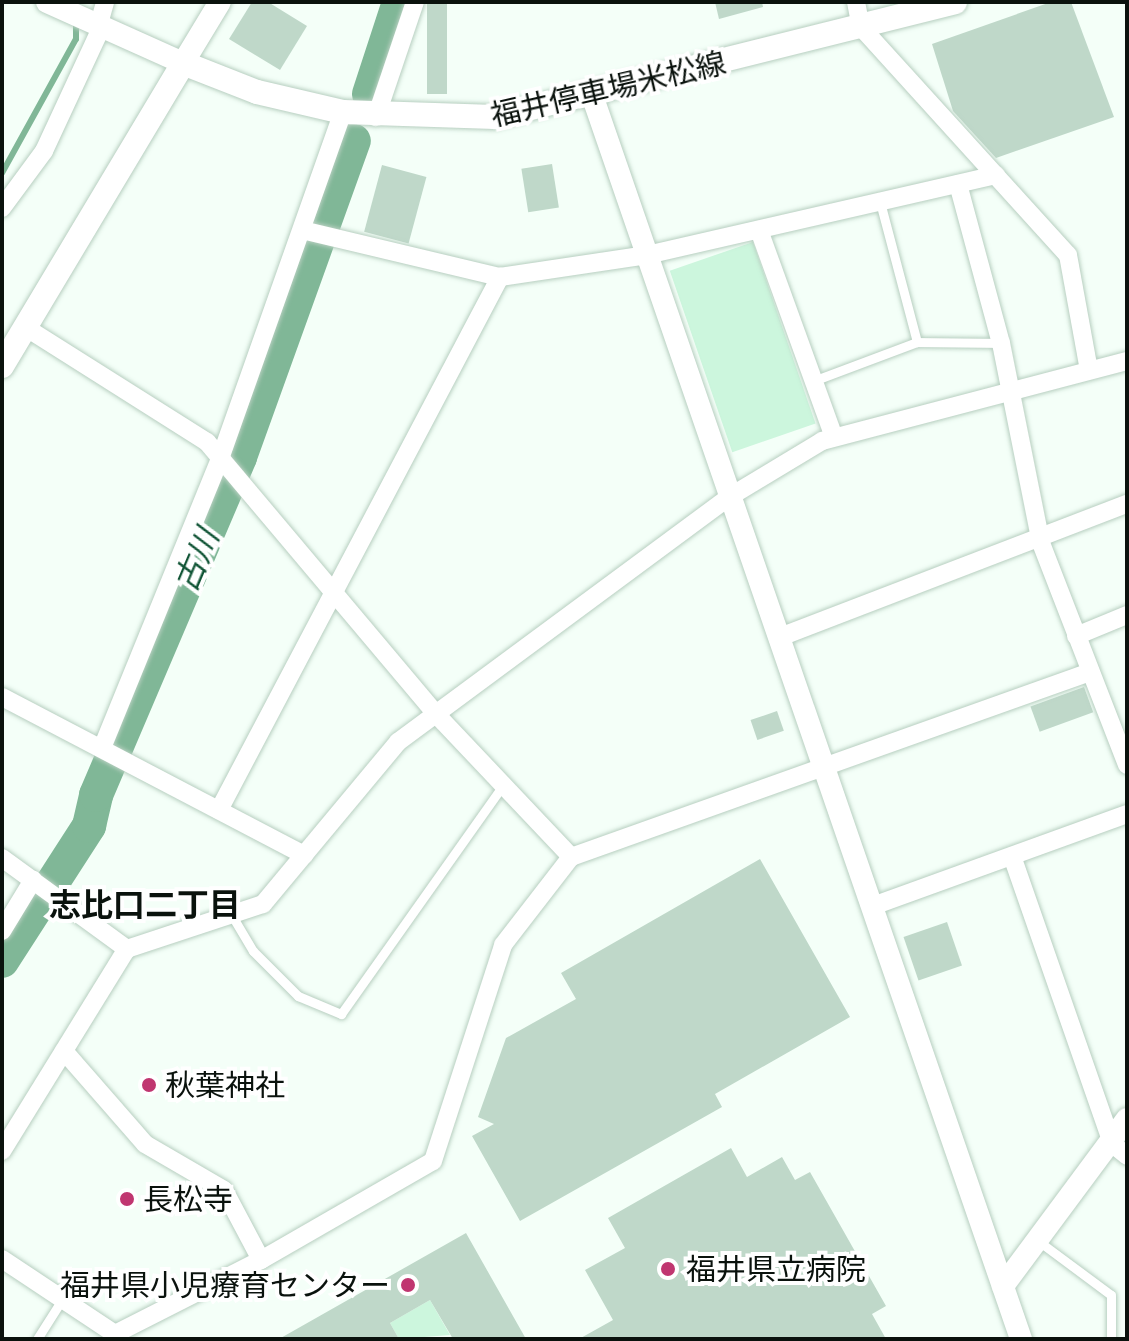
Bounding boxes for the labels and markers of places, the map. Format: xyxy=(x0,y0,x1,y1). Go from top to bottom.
place label: 秋葉神社 xyxy=(165,1067,285,1103)
marker: 秋葉神社 xyxy=(140,1076,158,1094)
place label: 長松寺 xyxy=(143,1181,233,1217)
marker: 長松寺 xyxy=(118,1190,136,1208)
place label: 福井県立病院 xyxy=(686,1251,866,1287)
marker: 福井県立病院 xyxy=(657,1258,679,1280)
place label: 福井県小児療育センター xyxy=(60,1267,390,1303)
marker: 福井県小児療育センター xyxy=(397,1274,419,1296)

